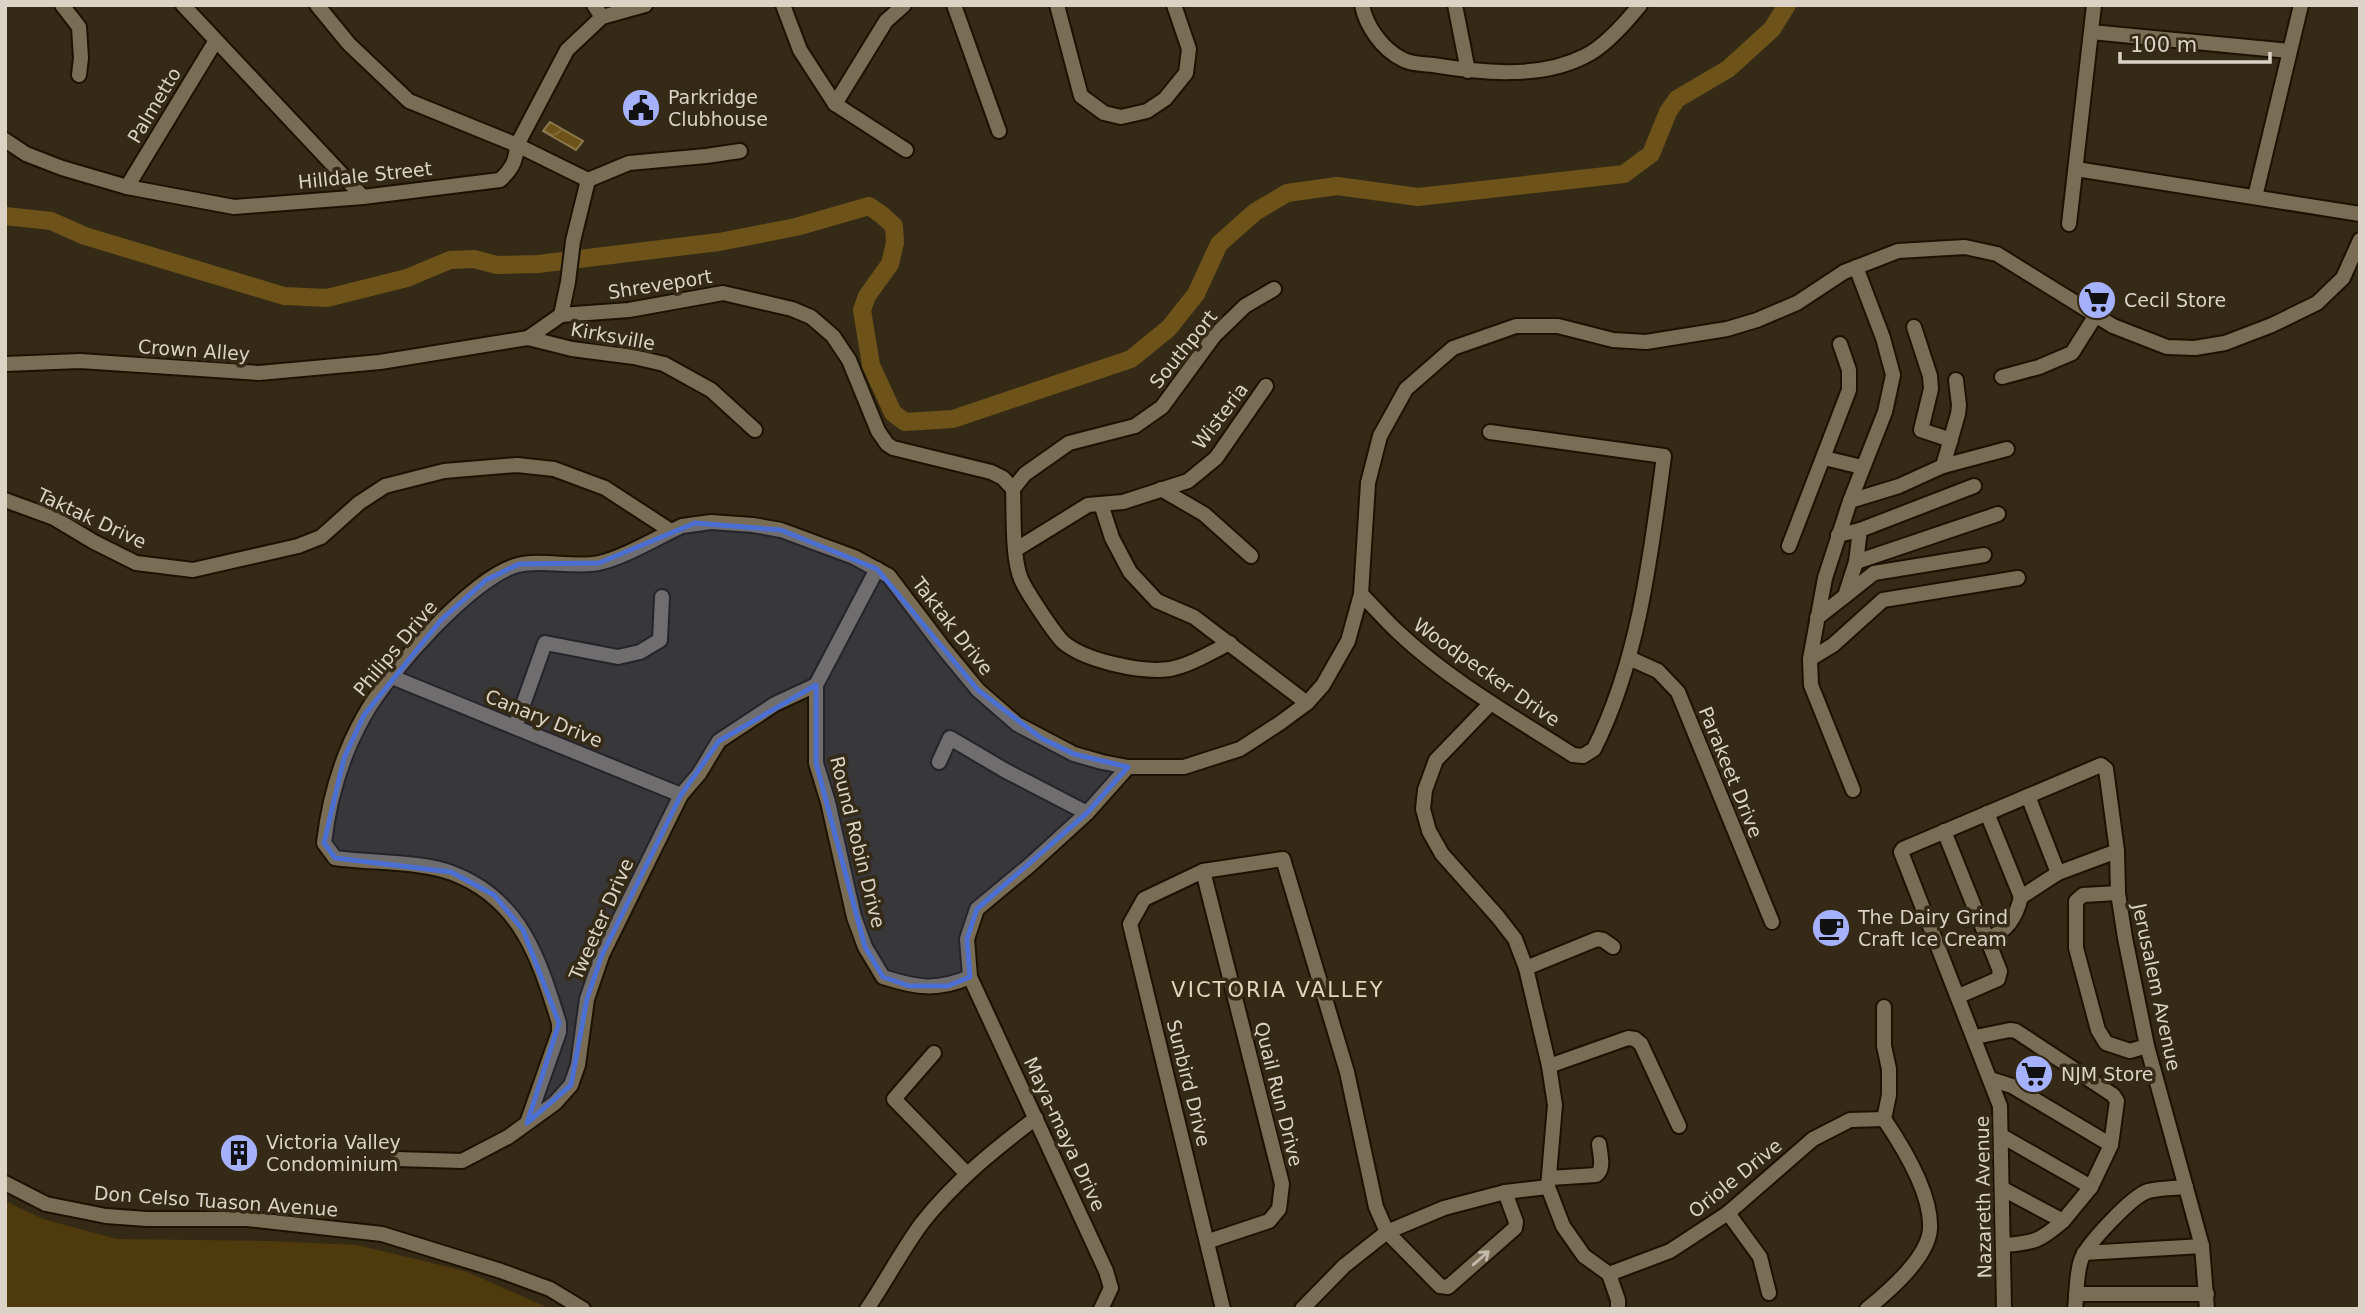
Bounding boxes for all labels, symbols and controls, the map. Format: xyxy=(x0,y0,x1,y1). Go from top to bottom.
scale bar xyxy=(2120,21,2270,65)
text: 100 m xyxy=(2130,33,2197,57)
street label: Palmetto xyxy=(123,63,185,147)
place label: Parkridge Clubhouse xyxy=(668,86,768,130)
public building icon: Parkridge Clubhouse xyxy=(620,87,662,129)
street label: Hilldale Street xyxy=(297,157,433,193)
street label: Shreveport xyxy=(606,265,714,303)
supermarket icon: Cecil Store xyxy=(2076,279,2118,321)
place label: Cecil Store xyxy=(2124,289,2226,311)
street label: Southport xyxy=(1145,305,1221,393)
street label: Kirksville xyxy=(569,318,657,354)
street label: Crown Alley xyxy=(137,335,251,365)
street label: Wisteria xyxy=(1188,378,1252,454)
street label: Taktak Drive xyxy=(33,483,150,553)
street label: Taktak Drive xyxy=(907,572,998,679)
street label: Philips Drive xyxy=(349,596,441,700)
street label: Woodpecker Drive xyxy=(1410,613,1564,731)
street label: Canary Drive xyxy=(482,685,606,751)
street label: Parakeet Drive xyxy=(1695,703,1767,841)
street label: Round Robin Drive xyxy=(826,754,890,930)
street label: Tweeter Drive xyxy=(564,855,638,984)
street label: Jerusalem Avenue xyxy=(2128,900,2186,1073)
place label: The Dairy Grind Craft Ice Cream xyxy=(1857,906,2008,950)
cafe icon: The Dairy Grind Craft Ice Cream xyxy=(1810,907,1852,949)
district label: VICTORIA VALLEY xyxy=(1171,978,1385,1002)
street label: Sunbird Drive xyxy=(1163,1017,1215,1149)
street label: Quail Run Drive xyxy=(1250,1019,1308,1169)
street label: Maya-maya Drive xyxy=(1020,1053,1110,1215)
supermarket icon: NJM Store xyxy=(2013,1053,2055,1095)
place label: NJM Store xyxy=(2061,1063,2153,1085)
street label: Nazareth Avenue xyxy=(1971,1115,1995,1279)
place label: Victoria Valley Condominium xyxy=(266,1131,401,1175)
building icon: Victoria Valley Condominium xyxy=(218,1132,260,1174)
street label: Oriole Drive xyxy=(1684,1134,1786,1222)
street label: Don Celso Tuason Avenue xyxy=(93,1181,339,1221)
one-way arrow xyxy=(1471,1250,1489,1266)

